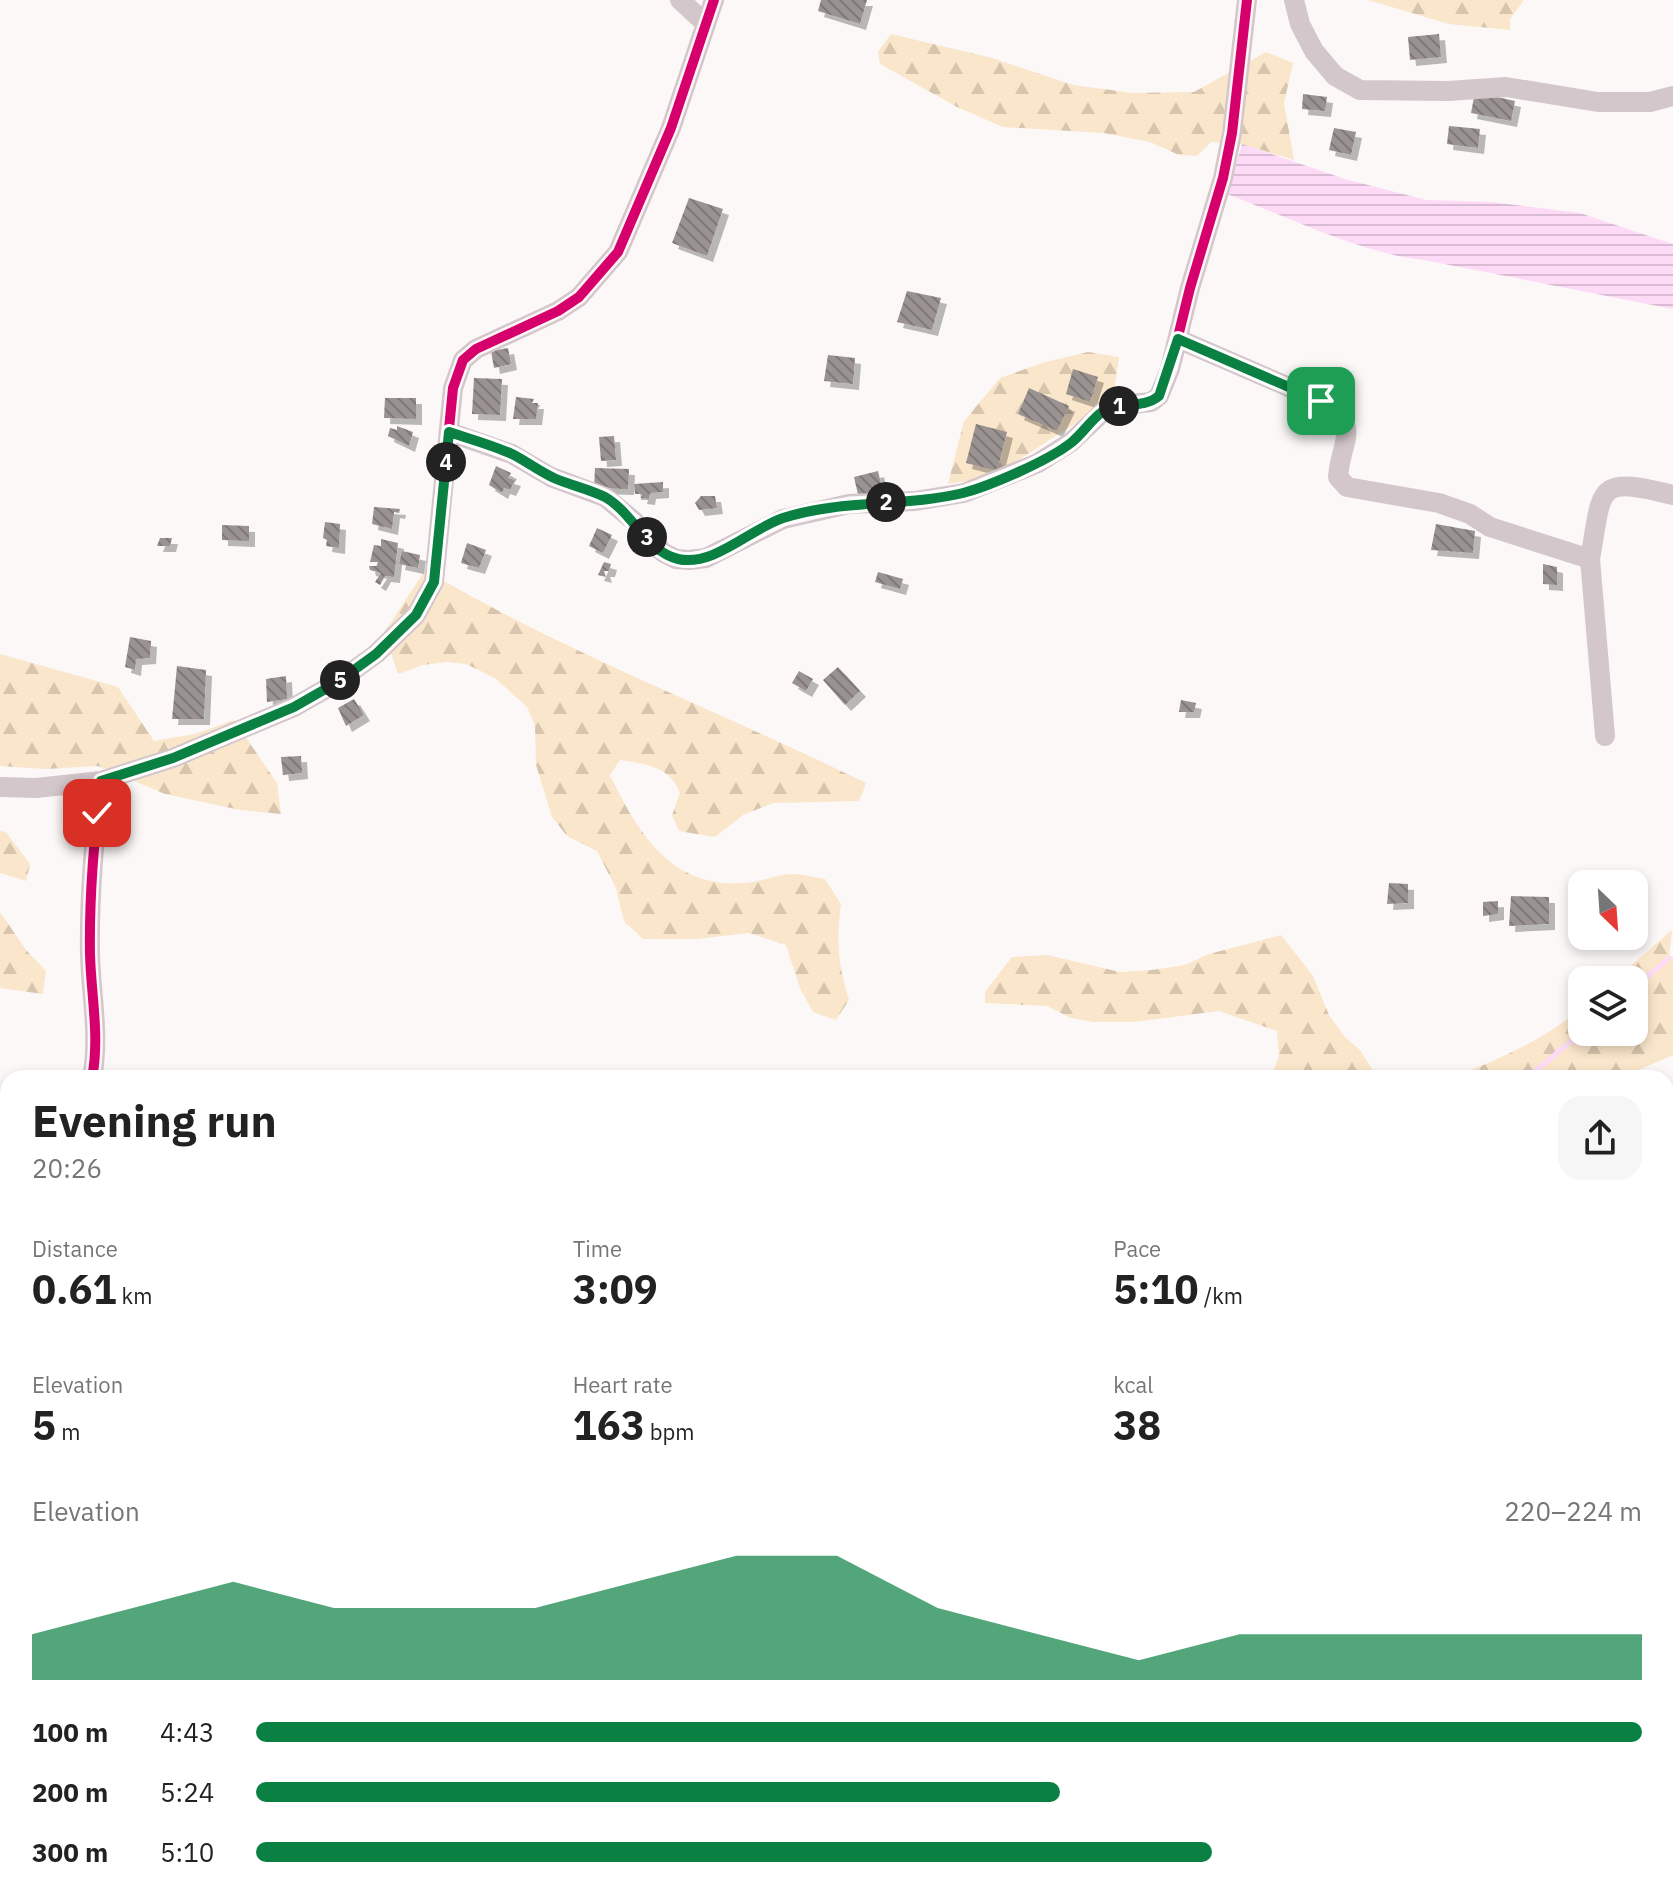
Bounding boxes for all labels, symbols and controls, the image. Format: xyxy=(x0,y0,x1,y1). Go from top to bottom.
pin xyxy=(1287,367,1355,435)
icon: arrive xyxy=(1299,379,1343,423)
pin: 1 xyxy=(1099,386,1139,426)
text: 1 xyxy=(1112,391,1126,420)
pin: 4 xyxy=(426,442,466,482)
text: 4 xyxy=(439,447,453,476)
pin: 2 xyxy=(866,482,906,522)
text: 2 xyxy=(879,487,893,516)
pin: 3 xyxy=(627,517,667,557)
text: 3 xyxy=(640,522,654,551)
pin: 5 xyxy=(320,660,360,700)
text: 5 xyxy=(333,665,347,694)
pin xyxy=(63,779,131,847)
icon: check xyxy=(75,791,119,835)
north arrow xyxy=(1568,870,1648,950)
map controls xyxy=(1568,870,1648,1046)
button: layers xyxy=(1568,966,1648,1046)
text: Evening run xyxy=(32,1092,277,1149)
button: share xyxy=(1558,1096,1642,1180)
text: 20:26 xyxy=(32,1151,102,1185)
text: Distance xyxy=(32,1234,118,1263)
text: Time xyxy=(573,1234,622,1263)
text: Pace xyxy=(1113,1234,1161,1263)
text: 0.61 xyxy=(32,1263,116,1315)
text: 3:09 xyxy=(573,1263,658,1315)
text: 5:10 xyxy=(1113,1263,1199,1315)
text: km xyxy=(116,1281,152,1310)
text: /km xyxy=(1199,1281,1243,1310)
text: Elevation xyxy=(32,1370,123,1399)
text: Heart rate xyxy=(573,1370,673,1399)
text: kcal xyxy=(1113,1370,1153,1399)
text: 5 xyxy=(32,1399,56,1451)
text: 163 xyxy=(573,1399,645,1451)
text: 38 xyxy=(1113,1399,1161,1451)
text: m xyxy=(56,1417,80,1446)
text: bpm xyxy=(645,1417,695,1446)
text: Elevation xyxy=(32,1494,140,1528)
text: 220–224 m xyxy=(1504,1494,1642,1528)
text: 100 m xyxy=(32,1715,108,1749)
text: 4:43 xyxy=(160,1715,214,1749)
text: 200 m xyxy=(32,1775,108,1809)
text: 5:24 xyxy=(160,1775,214,1809)
text: 300 m xyxy=(32,1835,108,1869)
text: 5:10 xyxy=(160,1835,214,1869)

